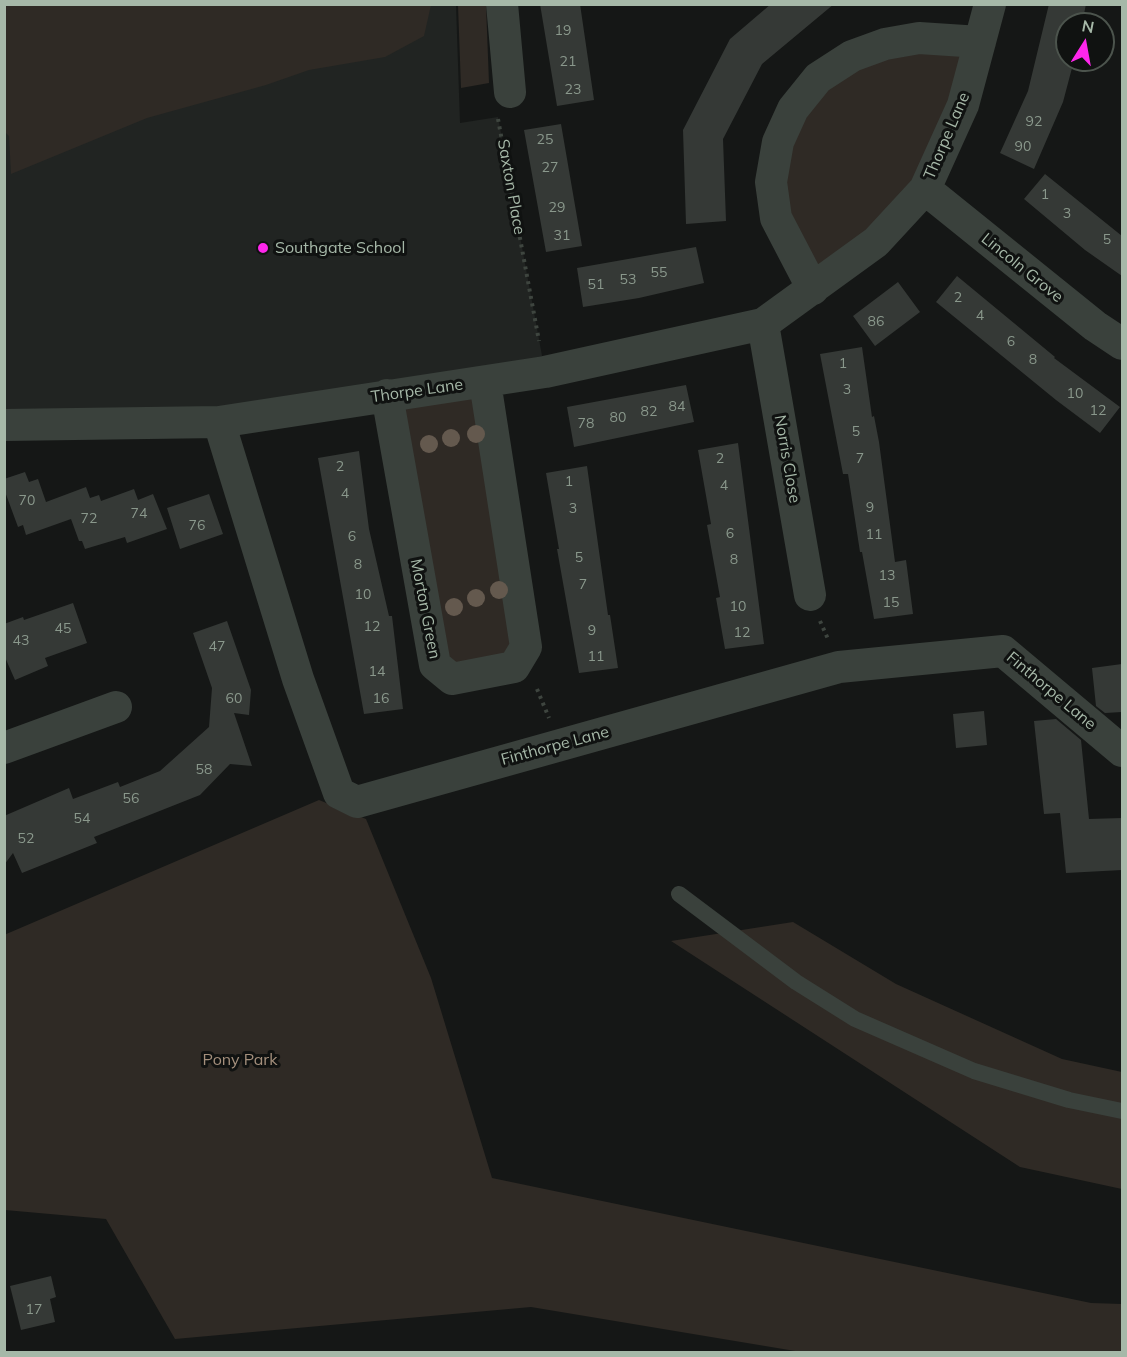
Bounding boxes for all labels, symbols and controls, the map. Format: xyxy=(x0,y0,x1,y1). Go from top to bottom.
north arrow xyxy=(1055,12,1115,72)
text: N xyxy=(1080,15,1096,37)
house number: 19 xyxy=(555,23,571,39)
house number: 21 xyxy=(560,54,576,70)
house number: 23 xyxy=(565,82,581,98)
street label: Thorpe Lane xyxy=(920,90,974,182)
house number: 92 xyxy=(1026,114,1042,130)
house number: 25 xyxy=(537,132,553,148)
street label: Saxton Place xyxy=(493,138,529,236)
house number: 90 xyxy=(1015,139,1031,155)
house number: 27 xyxy=(542,160,558,176)
house number: 1 xyxy=(1041,187,1049,203)
house number: 29 xyxy=(549,200,565,216)
house number: 3 xyxy=(1063,206,1071,222)
house number: 31 xyxy=(554,228,570,244)
street label: Lincoln Grove xyxy=(977,229,1067,307)
house number: 5 xyxy=(1103,232,1111,248)
place label: Southgate School xyxy=(275,238,405,258)
marker: Southgate School xyxy=(256,241,270,255)
house number: 55 xyxy=(651,265,667,281)
house number: 53 xyxy=(620,272,636,288)
house number: 51 xyxy=(588,277,604,293)
house number: 2 xyxy=(954,290,962,306)
house number: 4 xyxy=(976,308,984,324)
house number: 86 xyxy=(868,314,884,330)
house number: 6 xyxy=(1007,334,1015,350)
house number: 8 xyxy=(1029,352,1037,368)
house number: 1 xyxy=(839,356,847,372)
street label: Thorpe Lane xyxy=(370,375,464,407)
house number: 3 xyxy=(843,382,851,398)
house number: 10 xyxy=(1067,386,1083,402)
house number: 84 xyxy=(669,399,685,415)
house number: 12 xyxy=(1090,403,1106,419)
house number: 82 xyxy=(641,404,657,420)
house number: 80 xyxy=(610,410,626,426)
street label: Norris Close xyxy=(770,413,804,505)
house number: 78 xyxy=(578,416,594,432)
house number: 5 xyxy=(852,424,860,440)
house number: 2 xyxy=(716,451,724,467)
house number: 7 xyxy=(856,451,864,467)
house number: 2 xyxy=(336,459,344,475)
house number: 1 xyxy=(565,474,573,490)
house number: 4 xyxy=(720,478,728,494)
house number: 4 xyxy=(341,486,349,502)
house number: 70 xyxy=(19,493,35,509)
house number: 9 xyxy=(866,500,874,516)
house number: 3 xyxy=(569,501,577,517)
house number: 74 xyxy=(131,506,147,522)
house number: 72 xyxy=(81,511,97,527)
house number: 76 xyxy=(189,518,205,534)
house number: 6 xyxy=(726,526,734,542)
house number: 11 xyxy=(866,527,882,543)
house number: 6 xyxy=(348,529,356,545)
house number: 5 xyxy=(575,550,583,566)
house number: 8 xyxy=(730,552,738,568)
house number: 8 xyxy=(354,557,362,573)
street label: Morton Green xyxy=(406,557,444,661)
house number: 13 xyxy=(879,568,895,584)
house number: 7 xyxy=(579,577,587,593)
house number: 10 xyxy=(355,587,371,603)
house number: 15 xyxy=(883,595,899,611)
house number: 10 xyxy=(730,599,746,615)
house number: 12 xyxy=(364,619,380,635)
house number: 45 xyxy=(55,621,71,637)
house number: 9 xyxy=(588,623,596,639)
house number: 12 xyxy=(734,625,750,641)
house number: 43 xyxy=(13,633,29,649)
house number: 47 xyxy=(209,639,225,655)
street label: Finthorpe Lane xyxy=(1002,648,1100,734)
house number: 11 xyxy=(588,649,604,665)
house number: 14 xyxy=(369,664,385,680)
house number: 60 xyxy=(226,691,242,707)
house number: 16 xyxy=(373,691,389,707)
street label: Finthorpe Lane xyxy=(499,722,611,770)
house number: 58 xyxy=(196,762,212,778)
house number: 56 xyxy=(123,791,139,807)
house number: 54 xyxy=(74,811,90,827)
house number: 52 xyxy=(18,831,34,847)
park label: Pony Park xyxy=(203,1050,277,1070)
house number: 17 xyxy=(26,1302,42,1318)

